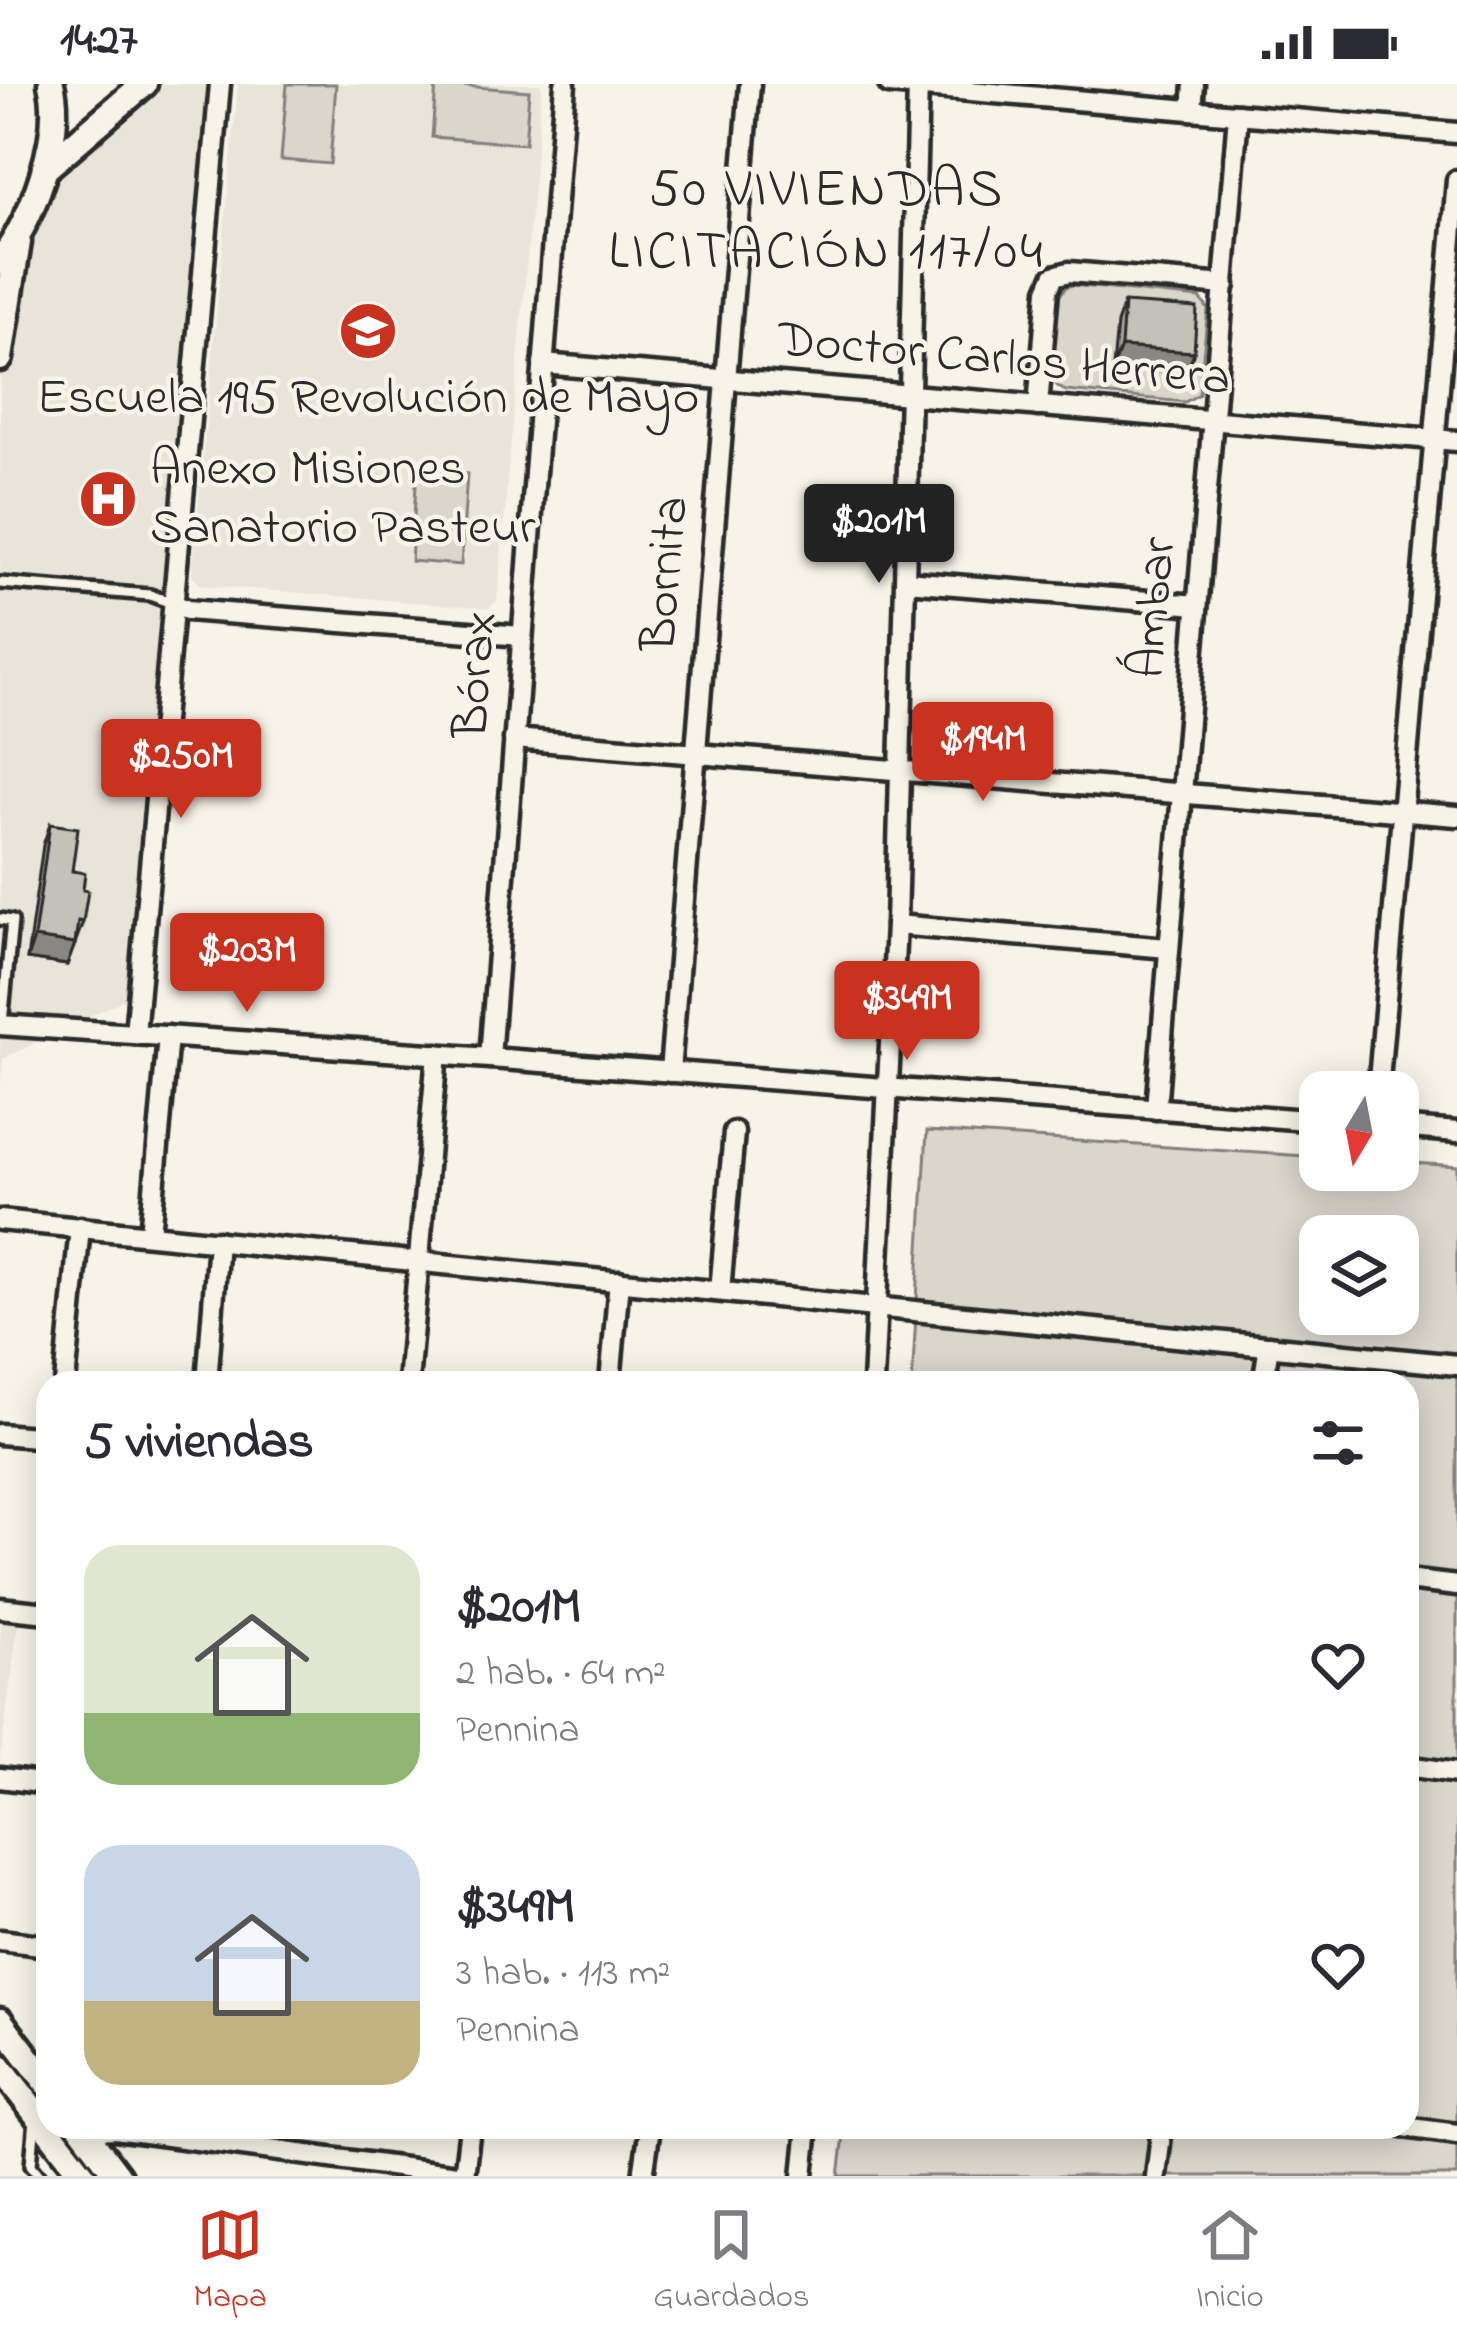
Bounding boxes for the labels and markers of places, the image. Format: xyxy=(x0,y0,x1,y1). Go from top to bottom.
school or university icon: Escuela 195 Revolución de Mayo xyxy=(337,300,399,362)
place label: Escuela 195 Revolución de Mayo xyxy=(37,362,699,437)
place label: Anexo Misiones Sanatorio Pasteur xyxy=(150,433,536,567)
hospital icon: Anexo Misiones Sanatorio Pasteur xyxy=(77,468,139,530)
pin: $201M xyxy=(795,484,963,586)
pin: $194M xyxy=(899,702,1067,804)
pin: $250M xyxy=(97,719,265,821)
pin: $203M xyxy=(163,913,331,1015)
pin: $349M xyxy=(823,961,991,1063)

